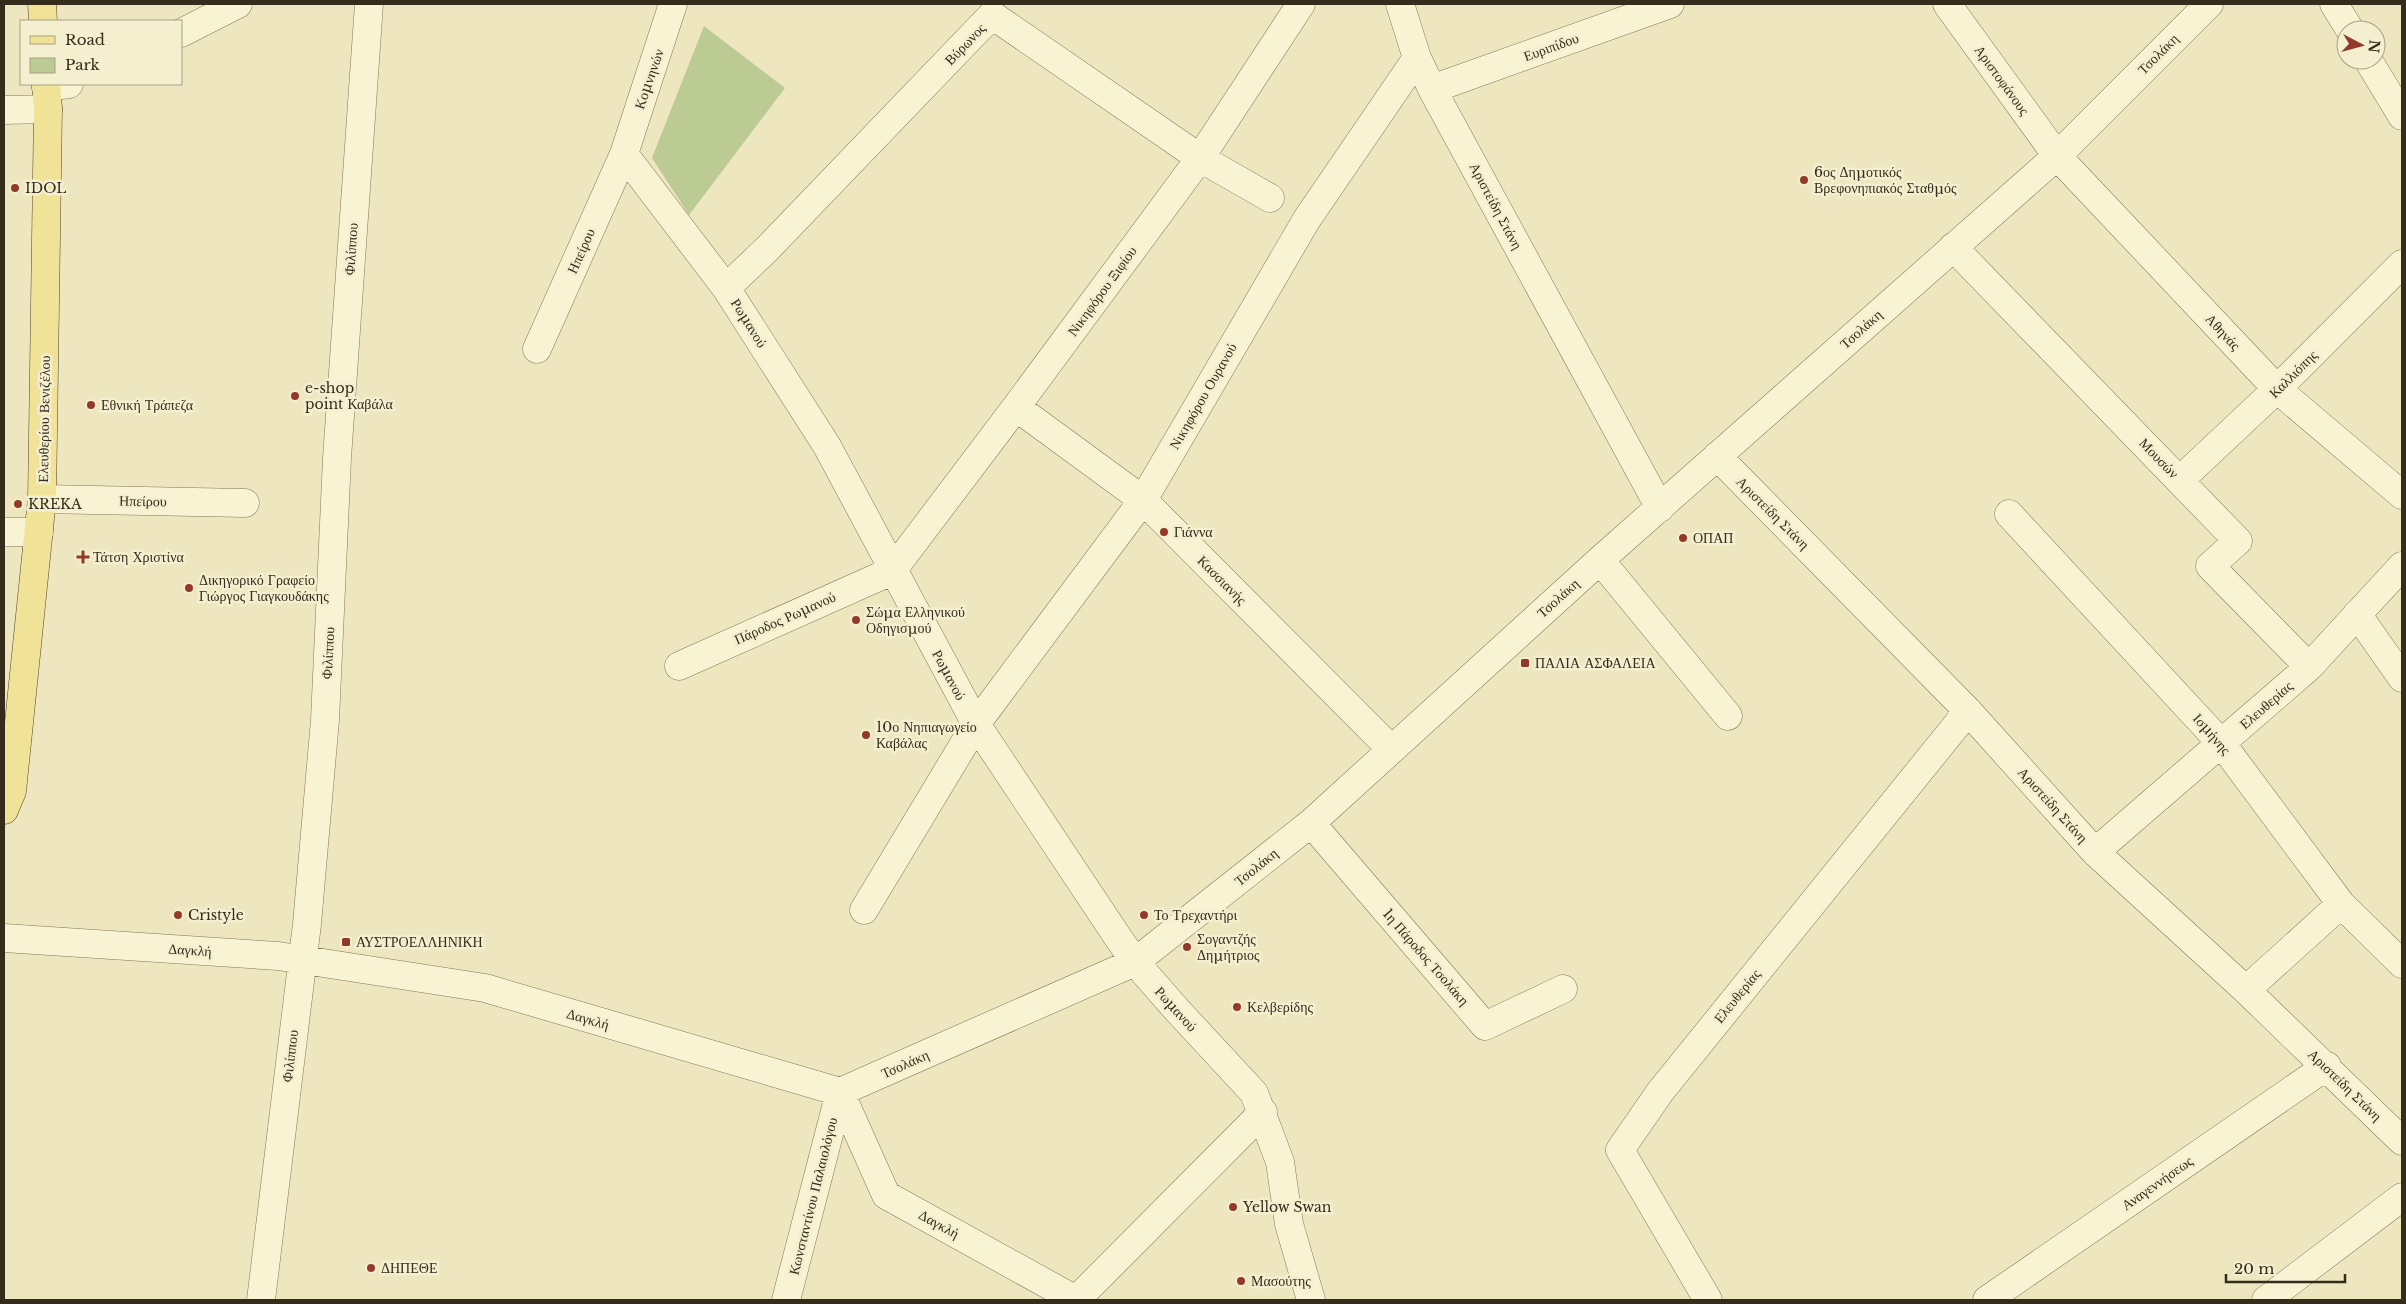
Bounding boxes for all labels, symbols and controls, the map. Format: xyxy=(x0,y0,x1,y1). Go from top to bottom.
street label: Βύρωνος xyxy=(941,19,990,69)
legend xyxy=(20,20,182,85)
north arrow xyxy=(2336,20,2386,70)
street label: Ευριπίδου xyxy=(1521,29,1581,65)
text: Road xyxy=(65,30,105,49)
street label: Τσολάκη xyxy=(2134,30,2182,78)
text: N xyxy=(2364,39,2384,54)
street label: Αριστοφάνους xyxy=(1971,41,2034,119)
street label: Κομνηνών xyxy=(630,46,668,112)
text: Park xyxy=(65,55,101,74)
street label: Αριστείδη Στάνη xyxy=(1465,159,1527,253)
place label: 6ος Δημοτικός Βρεφονηπιακός Σταθμός xyxy=(1814,163,1957,197)
marker: 6ος Δημοτικός Βρεφονηπιακός Σταθμός xyxy=(1798,174,1810,186)
place label: IDOL xyxy=(25,179,66,197)
marker: IDOL xyxy=(9,182,21,194)
street label: Φιλίππου xyxy=(340,222,362,276)
street label: Ηπείρου xyxy=(563,225,599,276)
street label: Νικηφόρου Ξιφίου xyxy=(1063,242,1141,340)
street label: Ρωμανού xyxy=(727,295,771,351)
street label: Τσολάκη xyxy=(1836,305,1886,353)
street label: Αθηνάς xyxy=(2202,310,2245,354)
street label: Νικηφόρου Ουρανού xyxy=(1165,340,1241,452)
street label: Καλλιόπης xyxy=(2265,346,2321,402)
street label: Ελευθερίου Βενιζέλου xyxy=(34,355,54,483)
place label: e-shop point Καβάλα xyxy=(305,379,394,413)
marker: e-shop point Καβάλα xyxy=(289,390,301,402)
place label: Εθνική Τράπεζα xyxy=(101,396,194,414)
marker: Εθνική Τράπεζα xyxy=(85,399,97,411)
street label: Μουσών xyxy=(2135,434,2183,482)
street label: Αριστείδη Στάνη xyxy=(1733,473,1813,553)
street label: Ηπείρου xyxy=(119,492,167,510)
place label: KREKA xyxy=(28,495,82,513)
marker: KREKA xyxy=(12,498,24,510)
place label: Γιάννα xyxy=(1174,523,1213,541)
marker: Γιάννα xyxy=(1158,526,1170,538)
place label: ΟΠΑΠ xyxy=(1693,529,1733,547)
marker: ΟΠΑΠ xyxy=(1677,532,1689,544)
place label: Τάτση Χριστίνα xyxy=(93,548,185,566)
marker: Τάτση Χριστίνα xyxy=(77,551,89,563)
street label: Κασσιανής xyxy=(1194,552,1251,609)
place label: Δικηγορικό Γραφείο Γιώργος Γιαγκουδάκης xyxy=(199,571,329,605)
street label: Τσολάκη xyxy=(1533,574,1583,622)
marker: Δικηγορικό Γραφείο Γιώργος Γιαγκουδάκης xyxy=(183,582,195,594)
street label: Πάροδος Ρωμανού xyxy=(731,588,839,648)
place label: Σώμα Ελληνικού Οδηγισμού xyxy=(866,603,965,637)
marker: Σώμα Ελληνικού Οδηγισμού xyxy=(850,614,862,626)
street label: Φιλίππου xyxy=(318,626,338,680)
street label: Ρωμανού xyxy=(928,647,970,703)
place label: ΠΑΛΙΑ ΑΣΦΑΛΕΙΑ xyxy=(1535,654,1656,672)
marker: ΠΑΛΙΑ ΑΣΦΑΛΕΙΑ xyxy=(1519,657,1531,669)
street label: Ελευθερίας xyxy=(2236,677,2297,733)
street label: Ισμήνης xyxy=(2189,710,2235,759)
place label: 10ο Νηπιαγωγείο Καβάλας xyxy=(876,718,977,752)
marker: 10ο Νηπιαγωγείο Καβάλας xyxy=(860,729,872,741)
street label: Αριστείδη Στάνη xyxy=(2014,763,2092,847)
street label: Τσολάκη xyxy=(1231,844,1281,890)
street label: 1η Πάροδος Τσολάκη xyxy=(1379,905,1473,1009)
place label: Cristyle xyxy=(188,906,244,924)
place label: Το Τρεχαντήρι xyxy=(1154,906,1238,924)
marker: Cristyle xyxy=(172,909,184,921)
marker: Το Τρεχαντήρι xyxy=(1138,909,1150,921)
place label: Σογαντζής Δημήτριος xyxy=(1197,930,1260,964)
place label: ΑΥΣΤΡΟΕΛΛΗΝΙΚΗ xyxy=(356,933,483,951)
marker: ΑΥΣΤΡΟΕΛΛΗΝΙΚΗ xyxy=(340,936,352,948)
street label: Δαγκλή xyxy=(168,940,212,960)
marker: Σογαντζής Δημήτριος xyxy=(1181,941,1193,953)
street label: Ελευθερίας xyxy=(1710,965,1765,1027)
street label: Ρωμανού xyxy=(1151,983,1201,1035)
place label: Κελβερίδης xyxy=(1247,998,1313,1016)
marker: Κελβερίδης xyxy=(1231,1001,1243,1013)
street label: Δαγκλή xyxy=(565,1004,611,1034)
street label: Φιλίππου xyxy=(278,1029,302,1083)
street label: Τσολάκη xyxy=(878,1045,932,1083)
street label: Αριστείδη Στάνη xyxy=(2304,1045,2386,1125)
street label: Κωνσταντίνου Παλαιολόγου xyxy=(785,1115,841,1277)
street label: Αναγεννήσεως xyxy=(2118,1152,2196,1214)
place label: Yellow Swan xyxy=(1242,1198,1332,1216)
marker: Yellow Swan xyxy=(1227,1201,1239,1213)
street label: Δαγκλή xyxy=(916,1206,962,1242)
scale bar xyxy=(2226,1252,2345,1284)
place label: ΔΗΠΕΘΕ xyxy=(381,1259,437,1277)
text: 20 m xyxy=(2234,1259,2274,1278)
marker: ΔΗΠΕΘΕ xyxy=(365,1262,377,1274)
place label: Μασούτης xyxy=(1251,1272,1311,1290)
marker: Μασούτης xyxy=(1235,1275,1247,1287)

